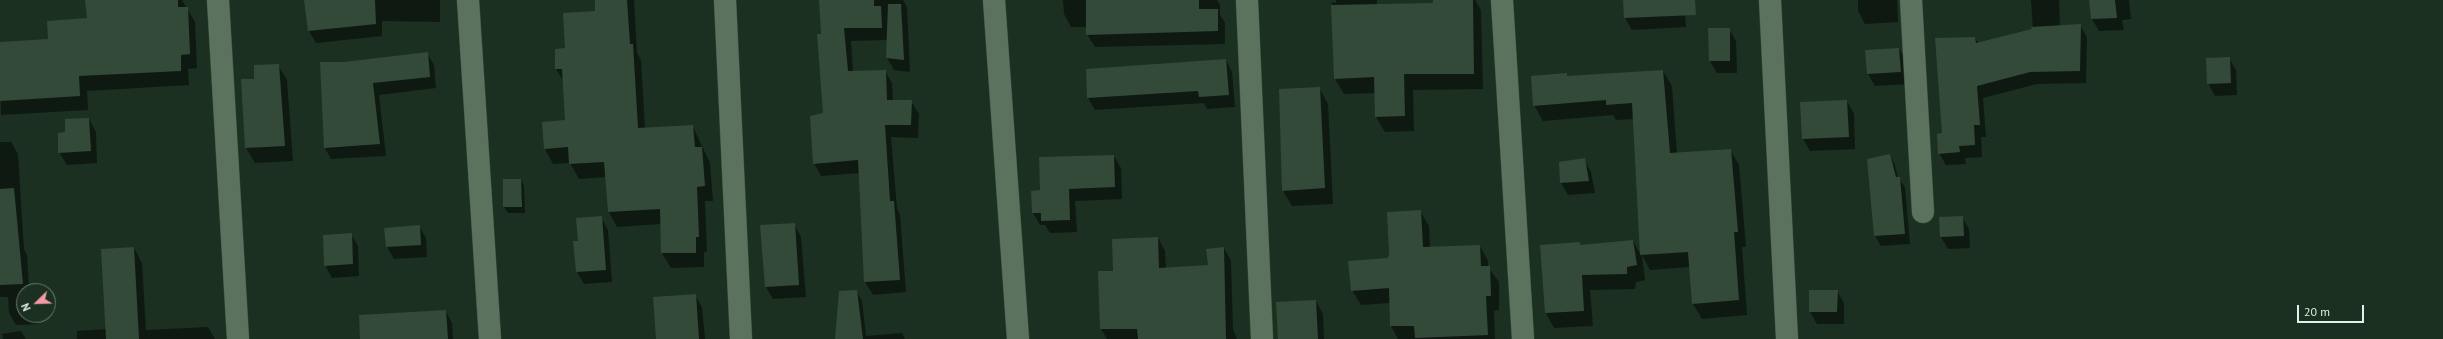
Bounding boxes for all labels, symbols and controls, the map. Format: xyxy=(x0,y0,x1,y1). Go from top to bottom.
north arrow xyxy=(16,283,56,323)
scale bar xyxy=(2299,297,2366,323)
text: N xyxy=(18,301,34,313)
text: 20 m xyxy=(2304,304,2330,319)

